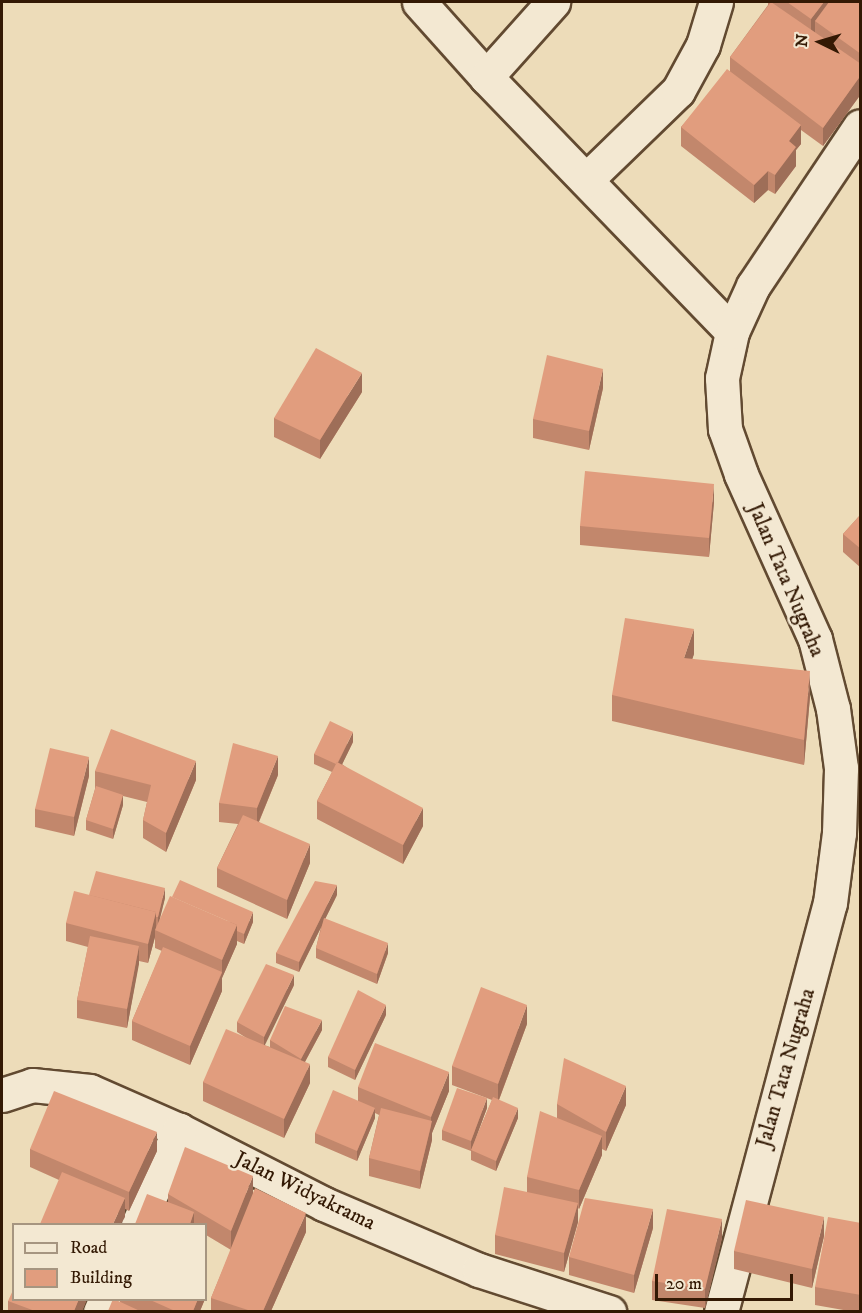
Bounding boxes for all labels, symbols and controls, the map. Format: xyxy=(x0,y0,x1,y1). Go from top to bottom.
north arrow xyxy=(790,12,850,72)
text: N xyxy=(792,33,813,48)
street label: Jalan Tata Nugraha xyxy=(742,499,830,661)
street label: Jalan Tata Nugraha xyxy=(751,985,821,1151)
street label: Jalan Widyakrama xyxy=(231,1146,379,1236)
legend xyxy=(12,1223,207,1301)
text: Road xyxy=(70,1237,107,1259)
scale bar xyxy=(658,1262,796,1300)
text: Building xyxy=(70,1267,132,1289)
text: 20 m xyxy=(666,1273,702,1295)

